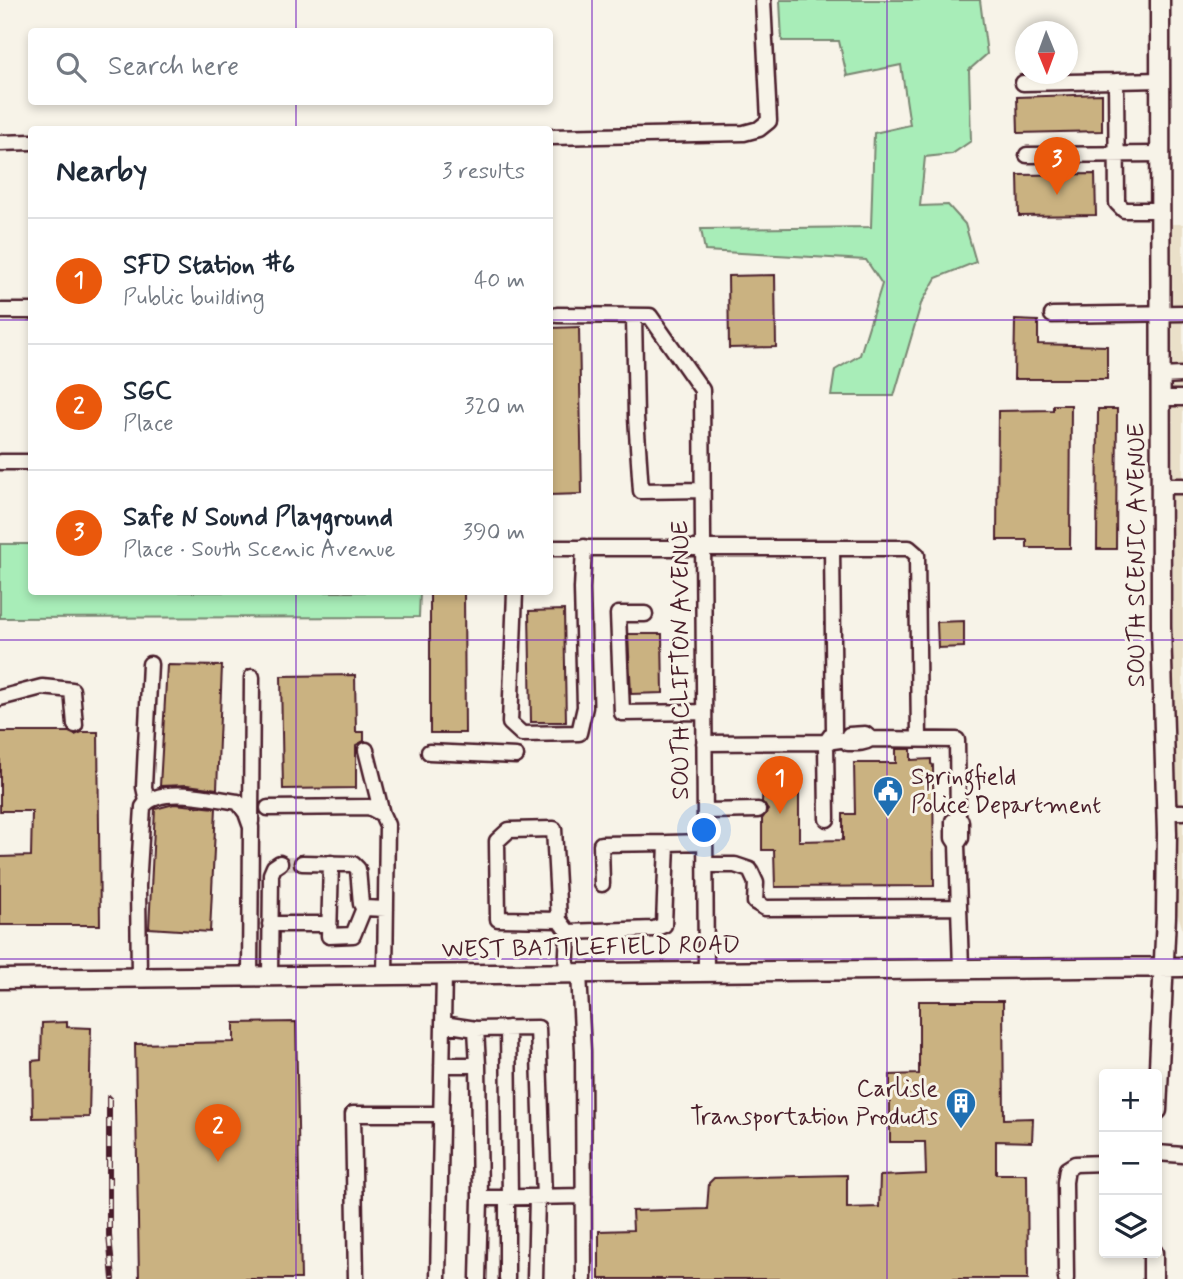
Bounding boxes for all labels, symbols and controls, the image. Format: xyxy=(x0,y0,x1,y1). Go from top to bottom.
north arrow xyxy=(1015,21,1078,84)
search box xyxy=(28,28,553,105)
icon: search xyxy=(52,48,90,86)
text: Search here xyxy=(108,50,239,84)
pin: 3 xyxy=(1034,137,1080,195)
text: Nearby xyxy=(56,152,147,191)
text: 3 results xyxy=(442,157,525,187)
text: SFD Station #6 xyxy=(123,249,295,283)
text: 1 xyxy=(74,266,84,296)
text: 40 m xyxy=(474,266,525,296)
text: Public building xyxy=(123,283,265,313)
text: SGC xyxy=(123,375,171,409)
text: 2 xyxy=(73,392,85,422)
text: 320 m xyxy=(464,392,525,422)
text: Place xyxy=(123,409,174,439)
street label: SOUTH SCENIC AVENUE xyxy=(1122,423,1153,687)
text: Safe N Sound Playground xyxy=(123,501,393,535)
text: 3 xyxy=(74,518,84,548)
text: 390 m xyxy=(463,518,525,548)
street label: SOUTH CLIFTON AVENUE xyxy=(666,520,697,800)
text: Place · South Scenic Avenue xyxy=(123,535,395,565)
pin: 1 xyxy=(757,756,803,814)
place label: Springfield Police Department xyxy=(911,762,1101,821)
public building icon: Springfield Police Department xyxy=(871,774,905,818)
your location xyxy=(687,813,721,847)
street label: WEST BATTLEFIELD ROAD xyxy=(441,930,741,966)
map controls xyxy=(1099,1069,1162,1258)
button: + xyxy=(1099,1069,1162,1132)
place label: Carlisle Transportation Products xyxy=(690,1074,938,1133)
building icon: Carlisle Transportation Products xyxy=(944,1086,978,1130)
pin: 2 xyxy=(195,1104,241,1162)
button: − xyxy=(1099,1132,1162,1195)
button: layers xyxy=(1099,1195,1162,1258)

